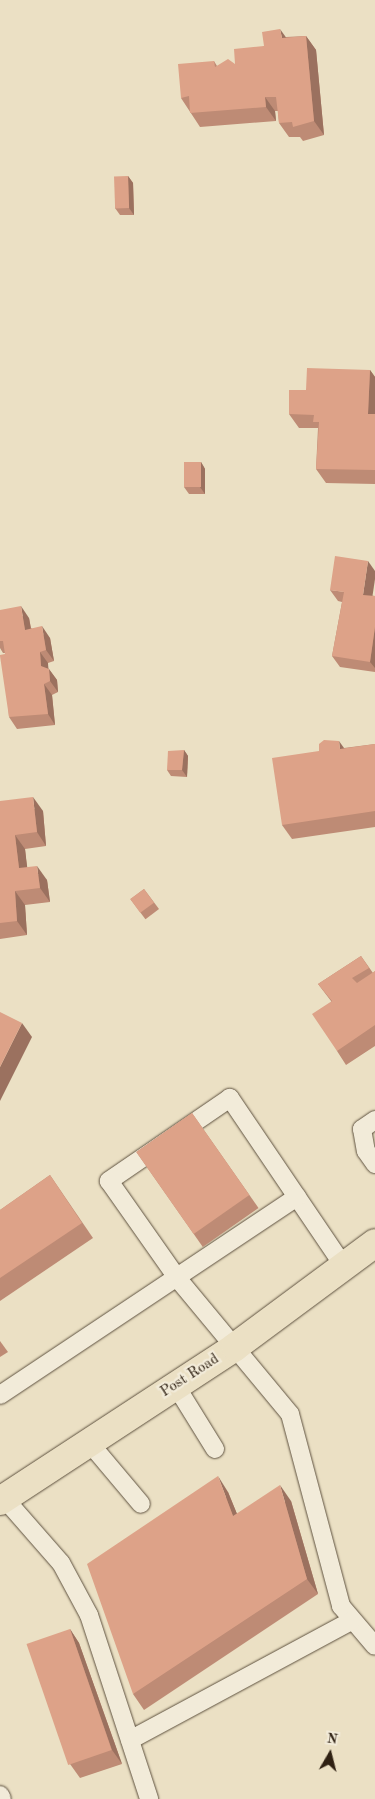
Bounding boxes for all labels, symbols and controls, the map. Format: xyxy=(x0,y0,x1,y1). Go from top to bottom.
street label: Post Road xyxy=(157,1350,223,1402)
north arrow xyxy=(305,1729,355,1779)
text: N xyxy=(326,1731,338,1747)

